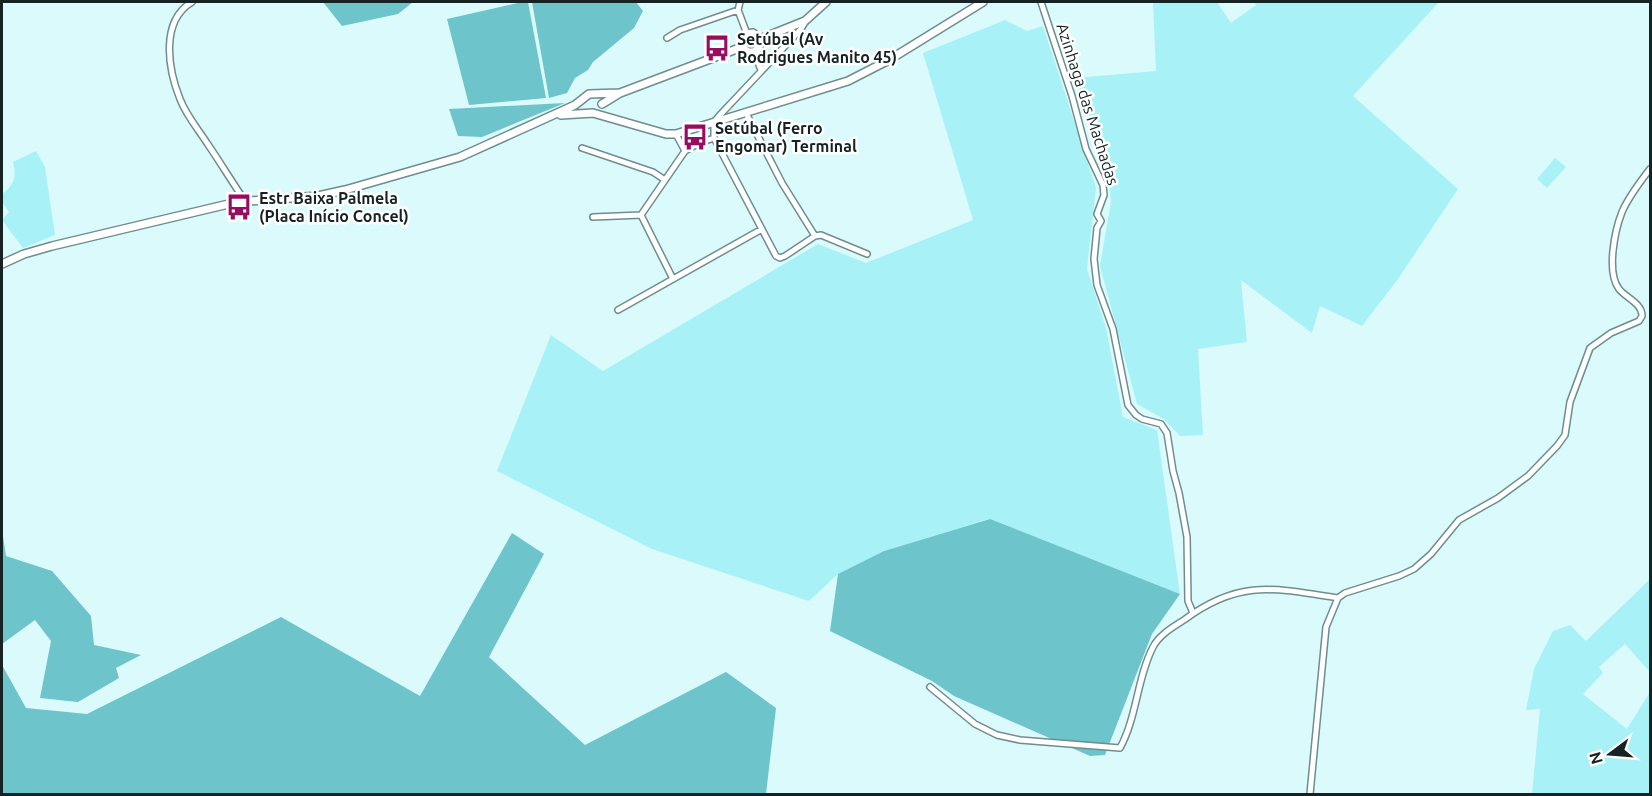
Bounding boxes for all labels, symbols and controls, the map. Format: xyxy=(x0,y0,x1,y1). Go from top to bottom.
street label: Azinhaga das Machadas xyxy=(1053,21,1123,187)
place label: Setúbal (Av Rodrigues Manito 45) xyxy=(737,30,897,67)
bus stop icon: Setúbal (Av Rodrigues Manito 45) xyxy=(702,33,732,63)
place label: Setúbal (Ferro Engomar) Terminal xyxy=(715,119,857,156)
bus stop icon: Setúbal (Ferro Engomar) Terminal xyxy=(680,122,710,152)
place label: Estr Baixa Palmela (Placa Início Concel) xyxy=(259,189,409,226)
bus stop icon: Estr Baixa Palmela (Placa Início Concel) xyxy=(224,192,254,222)
north arrow xyxy=(1580,724,1640,784)
text: N xyxy=(1585,750,1606,766)

